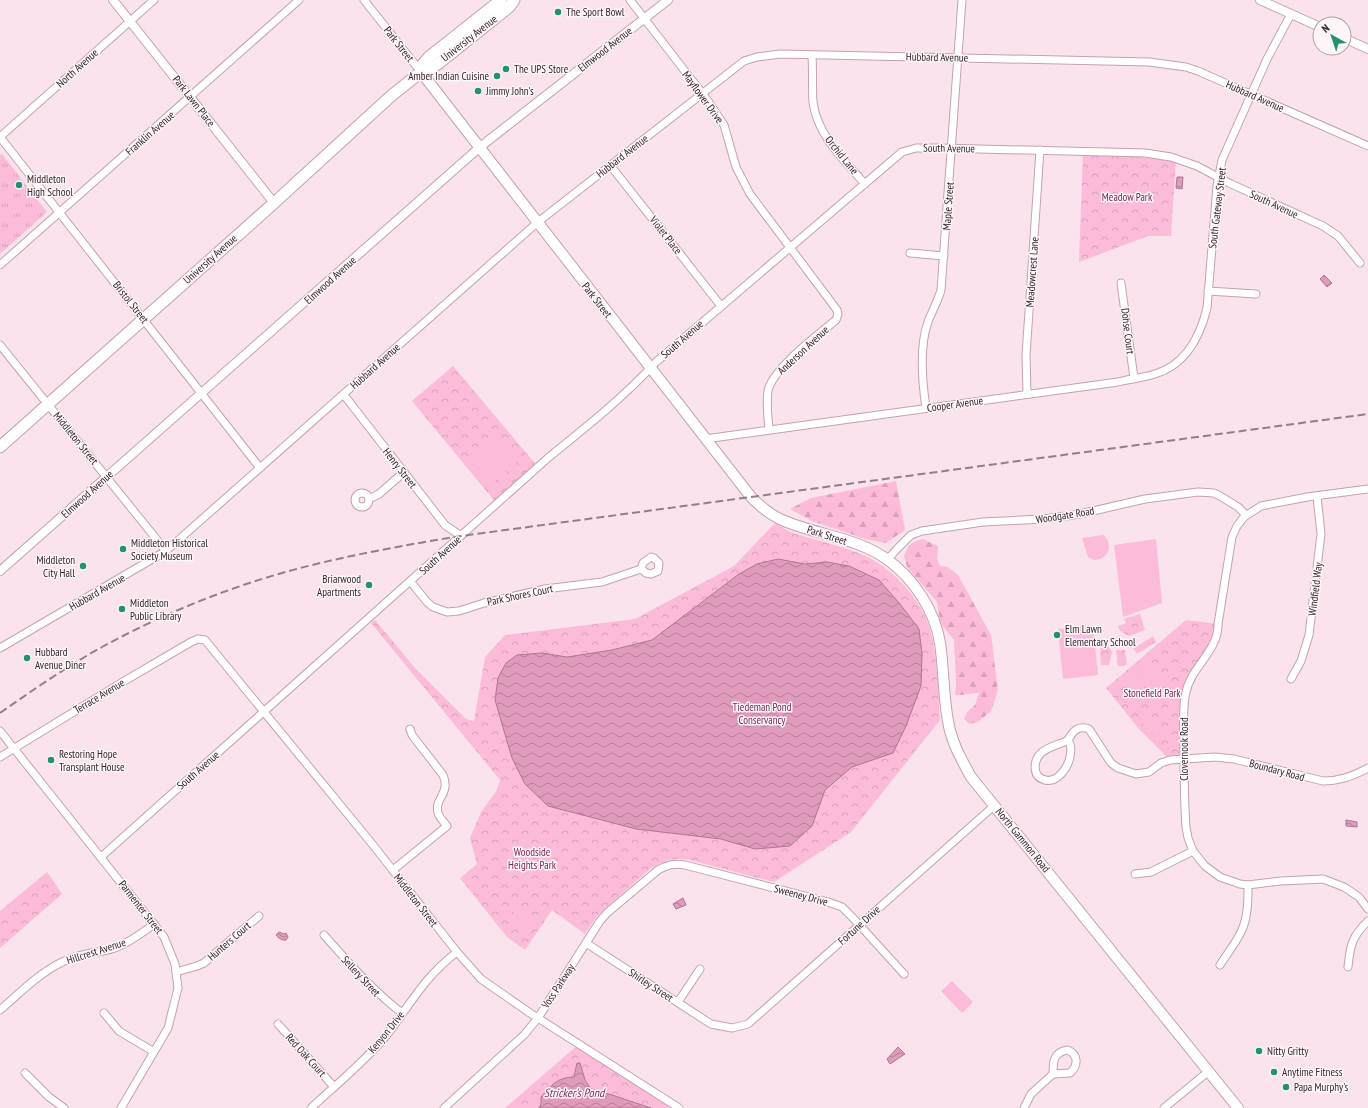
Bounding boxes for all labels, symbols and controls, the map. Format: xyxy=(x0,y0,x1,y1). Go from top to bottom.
place label: The Sport Bowl xyxy=(566,5,625,19)
marker: The Sport Bowl xyxy=(553,7,563,17)
street label: University Avenue xyxy=(438,11,500,64)
north arrow xyxy=(1312,16,1352,56)
text: N xyxy=(1319,21,1332,36)
street label: Park Street xyxy=(381,23,417,65)
street label: Elmwood Avenue xyxy=(575,23,635,75)
street label: North Avenue xyxy=(53,45,101,90)
street label: Hubbard Avenue xyxy=(906,49,969,65)
place label: The UPS Store xyxy=(514,62,569,76)
marker: The UPS Store xyxy=(501,64,511,74)
street label: Mayflower Drive xyxy=(679,68,727,126)
place label: Amber Indian Cuisine xyxy=(408,69,489,83)
marker: Amber Indian Cuisine xyxy=(492,71,502,81)
street label: Park Lawn Place xyxy=(170,73,219,130)
street label: Hubbard Avenue xyxy=(1224,77,1287,115)
place label: Jimmy John's xyxy=(485,84,534,98)
marker: Jimmy John's xyxy=(473,86,483,96)
street label: Franklin Avenue xyxy=(123,108,178,158)
street label: Hubbard Avenue xyxy=(593,131,651,181)
street label: Orchid Lane xyxy=(822,133,862,177)
street label: South Avenue xyxy=(923,141,976,155)
street label: South Gateway Street xyxy=(1205,167,1229,249)
place label: Middleton High School xyxy=(27,172,73,199)
marker: Middleton High School xyxy=(14,180,24,190)
street label: Maple Street xyxy=(939,181,957,231)
street label: South Avenue xyxy=(1247,187,1301,222)
park label: Meadow Park xyxy=(1102,190,1153,204)
street label: Violet Place xyxy=(646,212,686,257)
street label: University Avenue xyxy=(180,231,240,287)
street label: Meadowcrest Lane xyxy=(1023,236,1041,308)
street label: Elmwood Avenue xyxy=(301,253,359,307)
street label: Bristol Street xyxy=(110,278,152,326)
street label: Park Street xyxy=(579,279,615,321)
street label: Dohse Court xyxy=(1118,307,1138,355)
street label: South Avenue xyxy=(658,316,707,361)
street label: Anderson Avenue xyxy=(774,322,832,377)
street label: Hubbard Avenue xyxy=(347,340,403,392)
street label: Cooper Avenue xyxy=(926,393,984,415)
street label: Middleton Street xyxy=(51,409,101,467)
street label: Henry Street xyxy=(380,445,420,491)
street label: Elmwood Avenue xyxy=(58,467,116,521)
street label: Woodgate Road xyxy=(1035,503,1095,527)
street label: Park Street xyxy=(805,522,849,548)
street label: South Avenue xyxy=(416,532,464,578)
place label: Middleton Historical Society Museum xyxy=(131,536,208,563)
marker: Middleton Historical Society Museum xyxy=(118,544,128,554)
place label: Middleton City Hall xyxy=(36,553,75,580)
marker: Middleton City Hall xyxy=(78,561,88,571)
street label: Windfield Way xyxy=(1305,561,1325,617)
street label: Hubbard Avenue xyxy=(67,570,128,614)
place label: Briarwood Apartments xyxy=(317,572,361,599)
marker: Briarwood Apartments xyxy=(364,580,374,590)
street label: Park Shores Court xyxy=(486,581,554,609)
place label: Middleton Public Library xyxy=(130,596,182,623)
marker: Middleton Public Library xyxy=(117,604,127,614)
place label: Elm Lawn Elementary School xyxy=(1065,622,1136,649)
marker: Elm Lawn Elementary School xyxy=(1052,630,1062,640)
place label: Hubbard Avenue Diner xyxy=(35,645,86,672)
marker: Hubbard Avenue Diner xyxy=(22,653,32,663)
street label: Terrace Avenue xyxy=(71,675,127,717)
park label: Stonefield Park xyxy=(1123,686,1181,700)
park label: Tiedeman Pond Conservancy xyxy=(733,700,792,727)
street label: Clovernook Road xyxy=(1177,717,1191,781)
place label: Restoring Hope Transplant House xyxy=(59,747,125,774)
street label: South Avenue xyxy=(174,747,223,792)
marker: Restoring Hope Transplant House xyxy=(46,755,56,765)
street label: Boundary Road xyxy=(1248,756,1306,784)
street label: North Gammon Road xyxy=(993,805,1053,875)
park label: Woodside Heights Park xyxy=(508,845,557,872)
street label: Middleton Street xyxy=(391,871,441,929)
street label: Parmenter Street xyxy=(116,877,166,937)
street label: Sweeney Drive xyxy=(772,881,830,909)
street label: Fortune Drive xyxy=(835,902,883,948)
street label: Hunters Court xyxy=(205,918,253,964)
street label: Hillcrest Avenue xyxy=(65,935,128,967)
street label: Sellery Street xyxy=(339,953,383,999)
street label: Voss Parkway xyxy=(538,960,578,1012)
street label: Shirley Street xyxy=(626,965,676,1005)
street label: Kenyon Drive xyxy=(365,1008,408,1056)
street label: Red Oak Court xyxy=(283,1030,329,1080)
place label: Nitty Gritty xyxy=(1267,1044,1309,1058)
marker: Nitty Gritty xyxy=(1254,1046,1264,1056)
place label: Anytime Fitness xyxy=(1282,1065,1343,1079)
marker: Anytime Fitness xyxy=(1269,1067,1279,1077)
place label: Papa Murphy's xyxy=(1294,1080,1349,1094)
marker: Papa Murphy's xyxy=(1281,1082,1291,1092)
water label: Stricker's Pond xyxy=(544,1085,606,1100)

